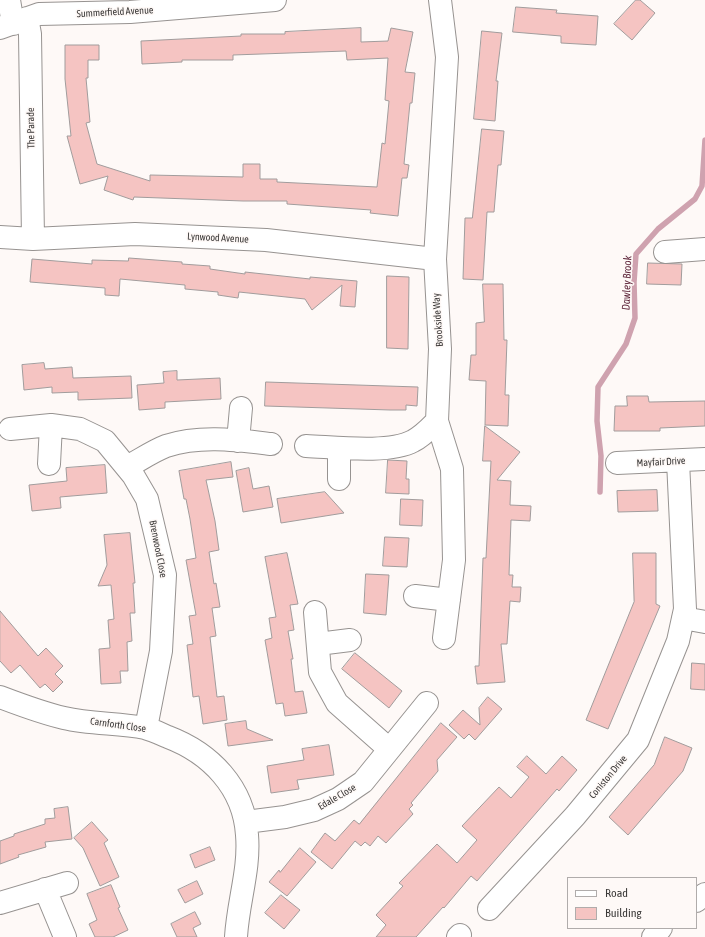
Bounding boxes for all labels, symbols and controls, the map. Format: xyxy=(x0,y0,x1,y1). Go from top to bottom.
street label: Summerfield Avenue xyxy=(76,4,154,20)
street label: The Parade xyxy=(25,107,37,149)
street label: Lynwood Avenue xyxy=(187,230,249,246)
water label: Dawley Brook xyxy=(619,255,635,311)
street label: Brookside Way xyxy=(430,293,446,347)
street label: Mayfair Drive xyxy=(636,455,686,469)
street label: Brenwood Close xyxy=(147,519,169,579)
street label: Carnforth Close xyxy=(89,715,147,735)
street label: Coniston Drive xyxy=(586,753,630,801)
street label: Edale Close xyxy=(316,781,358,813)
legend xyxy=(567,877,697,929)
text: Road xyxy=(605,886,628,900)
text: Building xyxy=(605,906,642,920)

